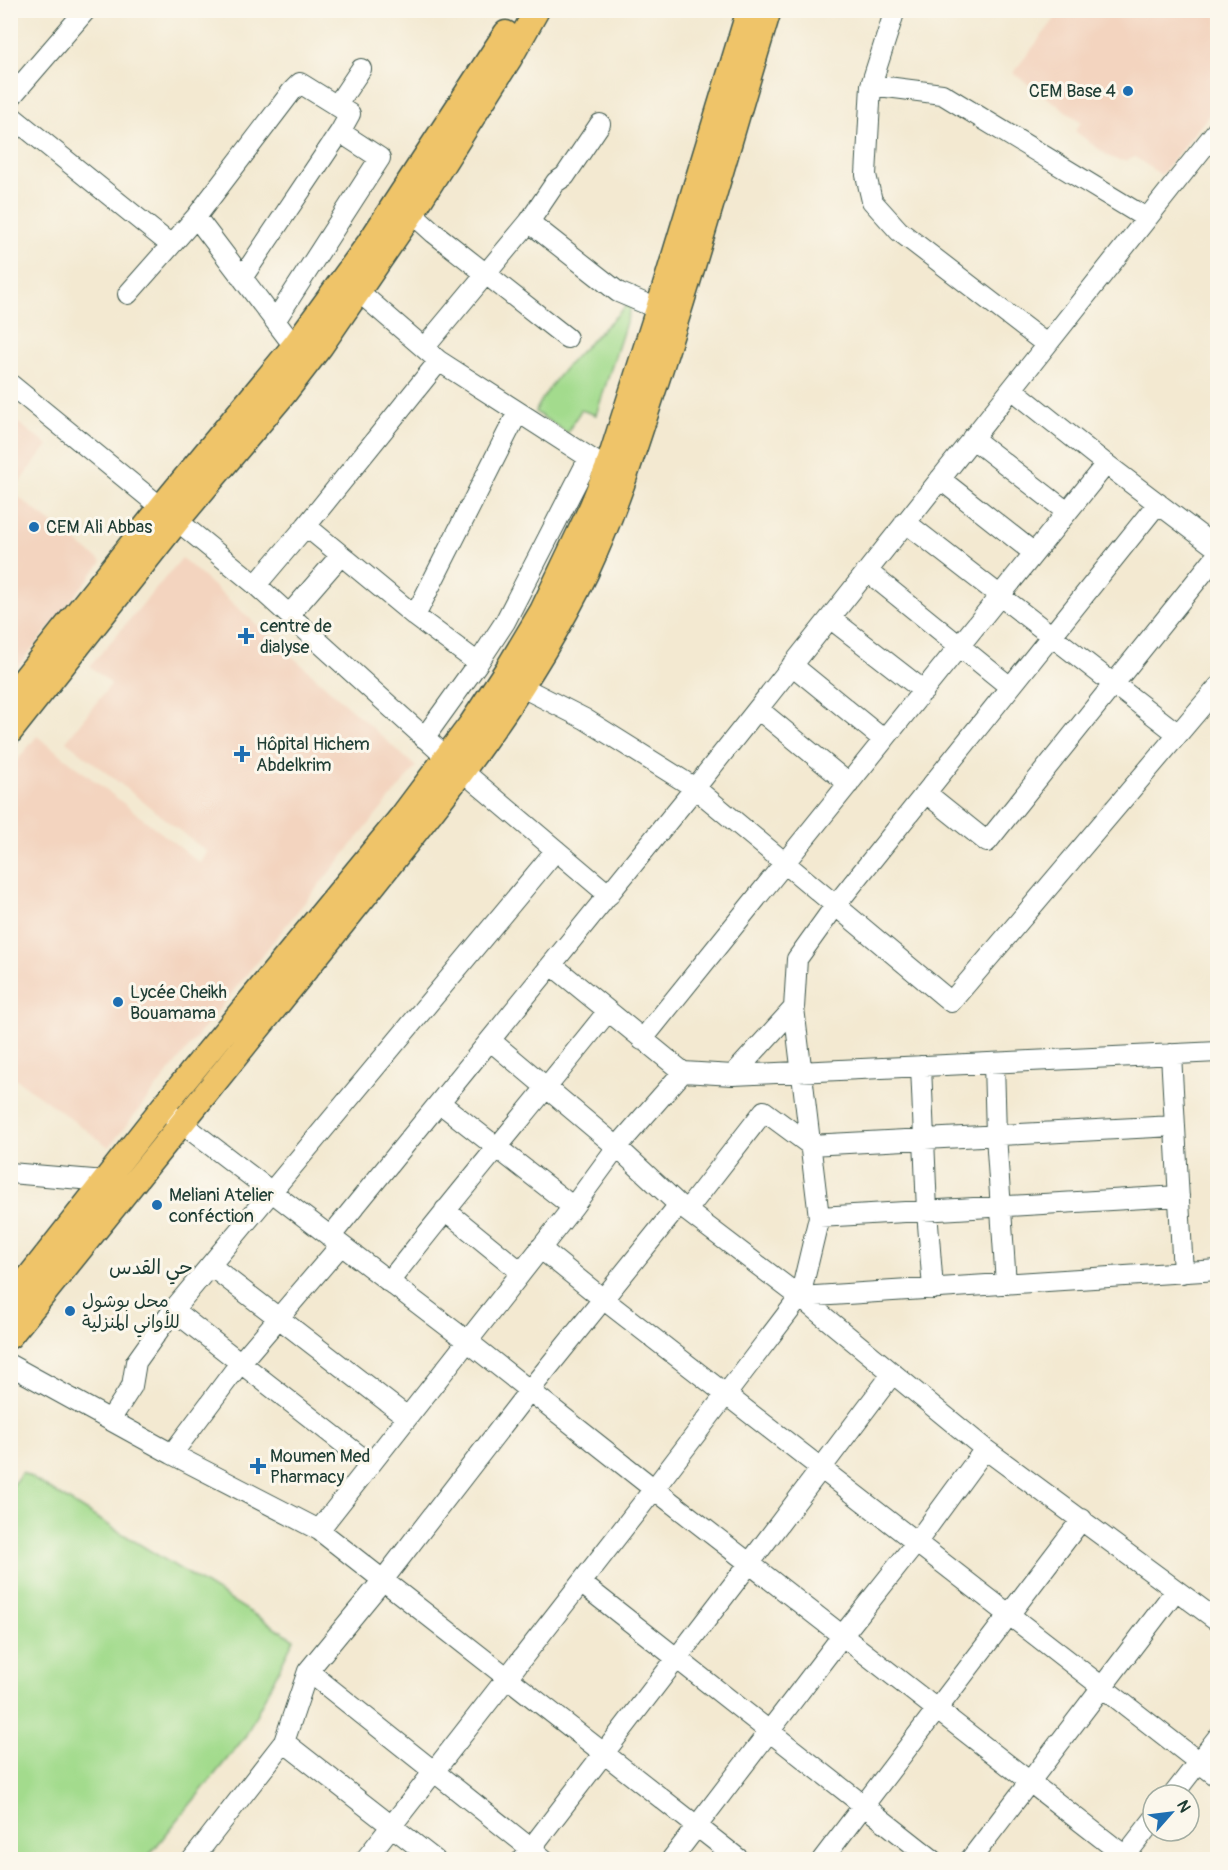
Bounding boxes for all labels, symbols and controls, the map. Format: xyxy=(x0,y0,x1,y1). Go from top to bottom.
place label: CEM Base 4 xyxy=(1029,80,1117,103)
marker: CEM Base 4 xyxy=(1121,84,1135,98)
place label: CEM Ali Abbas xyxy=(46,516,152,539)
marker: CEM Ali Abbas xyxy=(27,520,41,534)
place label: centre de dialyse xyxy=(260,615,332,659)
marker: centre de dialyse xyxy=(237,627,255,645)
place label: Hôpital Hichem Abdelkrim xyxy=(256,733,370,777)
marker: Hôpital Hichem Abdelkrim xyxy=(233,745,251,763)
place label: Lycée Cheikh Bouamama xyxy=(130,981,227,1025)
marker: Lycée Cheikh Bouamama xyxy=(111,995,125,1009)
place label: Meliani Atelier conféction xyxy=(169,1184,275,1228)
marker: Meliani Atelier conféction xyxy=(150,1198,164,1212)
district label: حي القدس xyxy=(109,1255,193,1285)
place label: محل بوشول للأواني المنزلية xyxy=(82,1290,180,1338)
marker: محل بوشول للأواني المنزلية xyxy=(63,1304,77,1318)
place label: Moumen Med Pharmacy xyxy=(270,1445,370,1489)
marker: Moumen Med Pharmacy xyxy=(251,1459,265,1473)
north arrow xyxy=(1141,1783,1201,1843)
text: N xyxy=(1172,1797,1195,1816)

